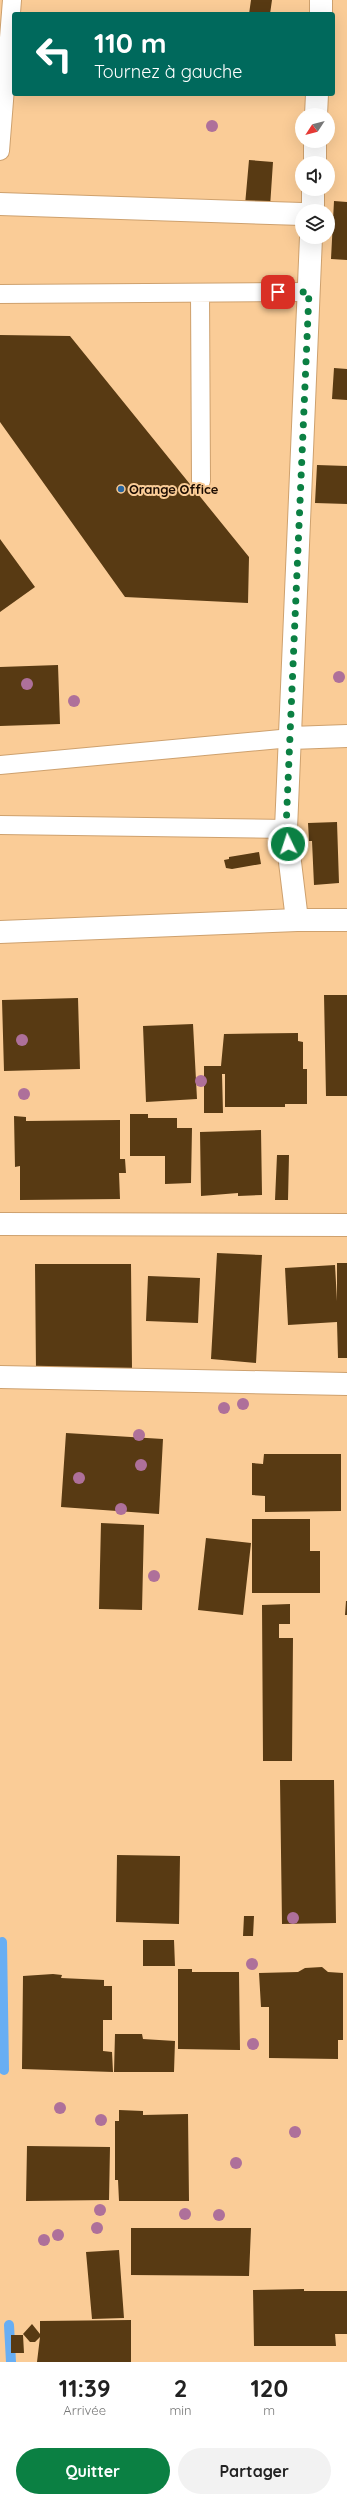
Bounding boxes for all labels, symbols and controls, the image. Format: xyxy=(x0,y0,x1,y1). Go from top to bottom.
text: 110 m xyxy=(94,25,167,60)
icon: left xyxy=(28,28,80,80)
text: Tournez à gauche xyxy=(94,60,243,83)
north arrow xyxy=(295,108,335,148)
map controls xyxy=(295,108,335,244)
button: sound xyxy=(295,156,335,196)
button: layers xyxy=(295,204,335,244)
pin xyxy=(261,275,295,309)
icon: arrive xyxy=(267,281,289,303)
place label: Orange Office xyxy=(129,481,219,497)
marker: Orange Office xyxy=(116,484,126,494)
position arrow xyxy=(267,823,309,865)
text: 11:39 xyxy=(59,2373,111,2403)
text: 2 xyxy=(174,2373,187,2403)
text: 120 xyxy=(250,2373,288,2403)
text: Arrivée xyxy=(63,2402,106,2418)
text: min xyxy=(169,2402,192,2418)
text: m xyxy=(263,2402,275,2418)
button: Quitter xyxy=(16,2448,170,2494)
button: Partager xyxy=(178,2448,331,2494)

